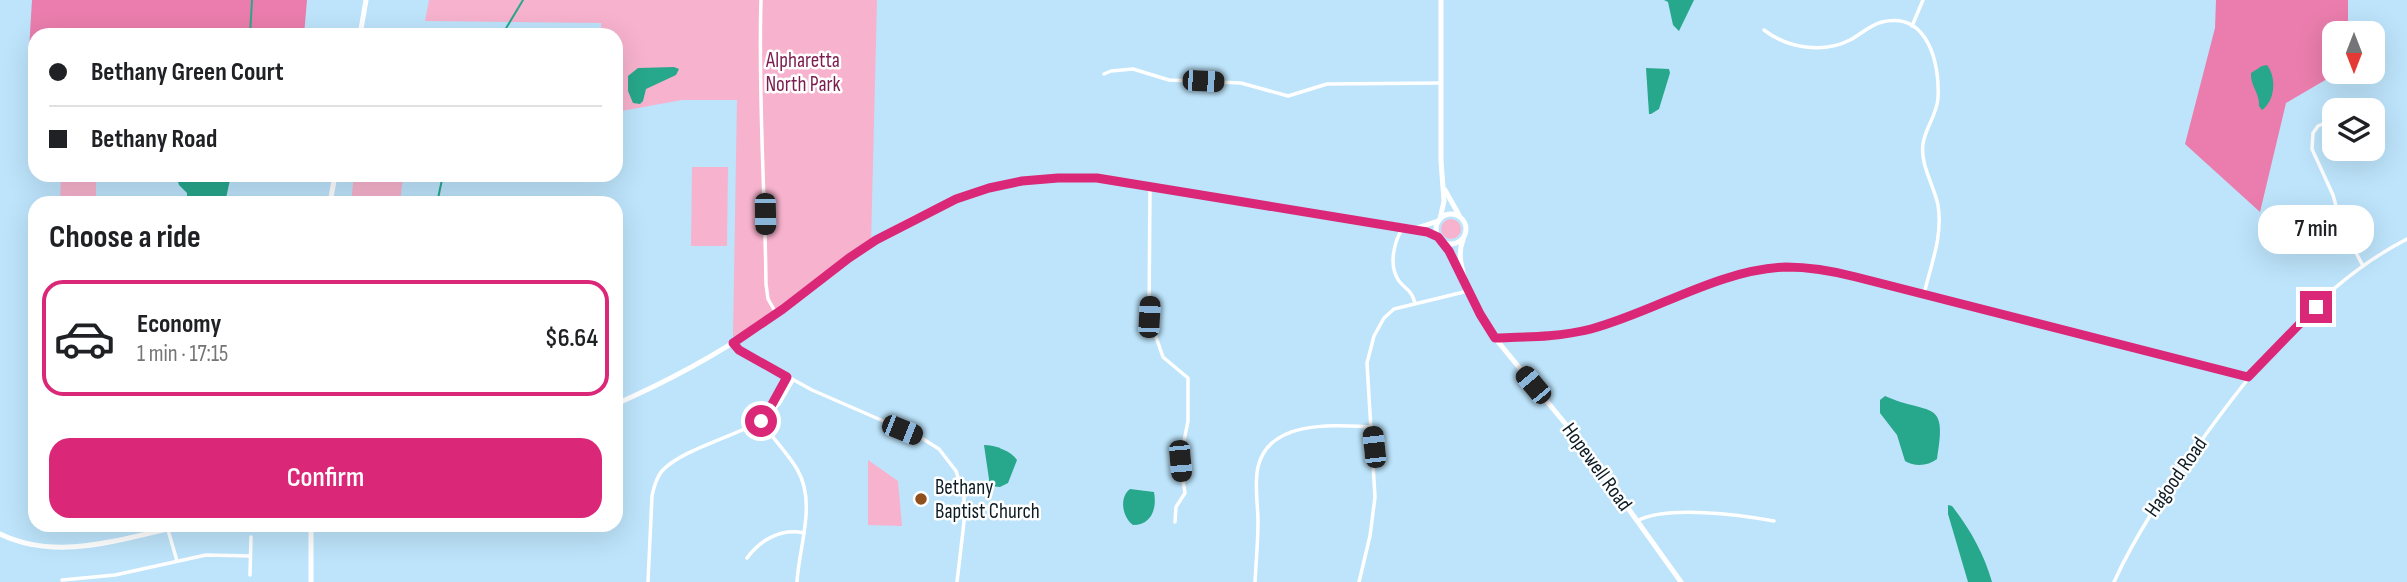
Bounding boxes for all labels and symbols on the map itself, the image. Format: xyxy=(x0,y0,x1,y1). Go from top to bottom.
north arrow xyxy=(2322,21,2385,84)
park label: Alpharetta North Park xyxy=(765,48,841,97)
car xyxy=(1182,69,1225,93)
car xyxy=(755,193,776,235)
callout: 7 min xyxy=(2258,205,2374,254)
route end xyxy=(2300,291,2332,323)
car xyxy=(1138,295,1161,339)
car xyxy=(1512,362,1555,408)
route start xyxy=(745,405,777,437)
car xyxy=(879,412,926,448)
street label: Hopewell Road xyxy=(1557,418,1637,516)
car xyxy=(1362,425,1387,469)
street label: Hagood Road xyxy=(2140,432,2212,522)
car xyxy=(1168,439,1193,483)
place label: Bethany Baptist Church xyxy=(935,475,1040,524)
marker: Bethany Baptist Church xyxy=(913,491,929,507)

